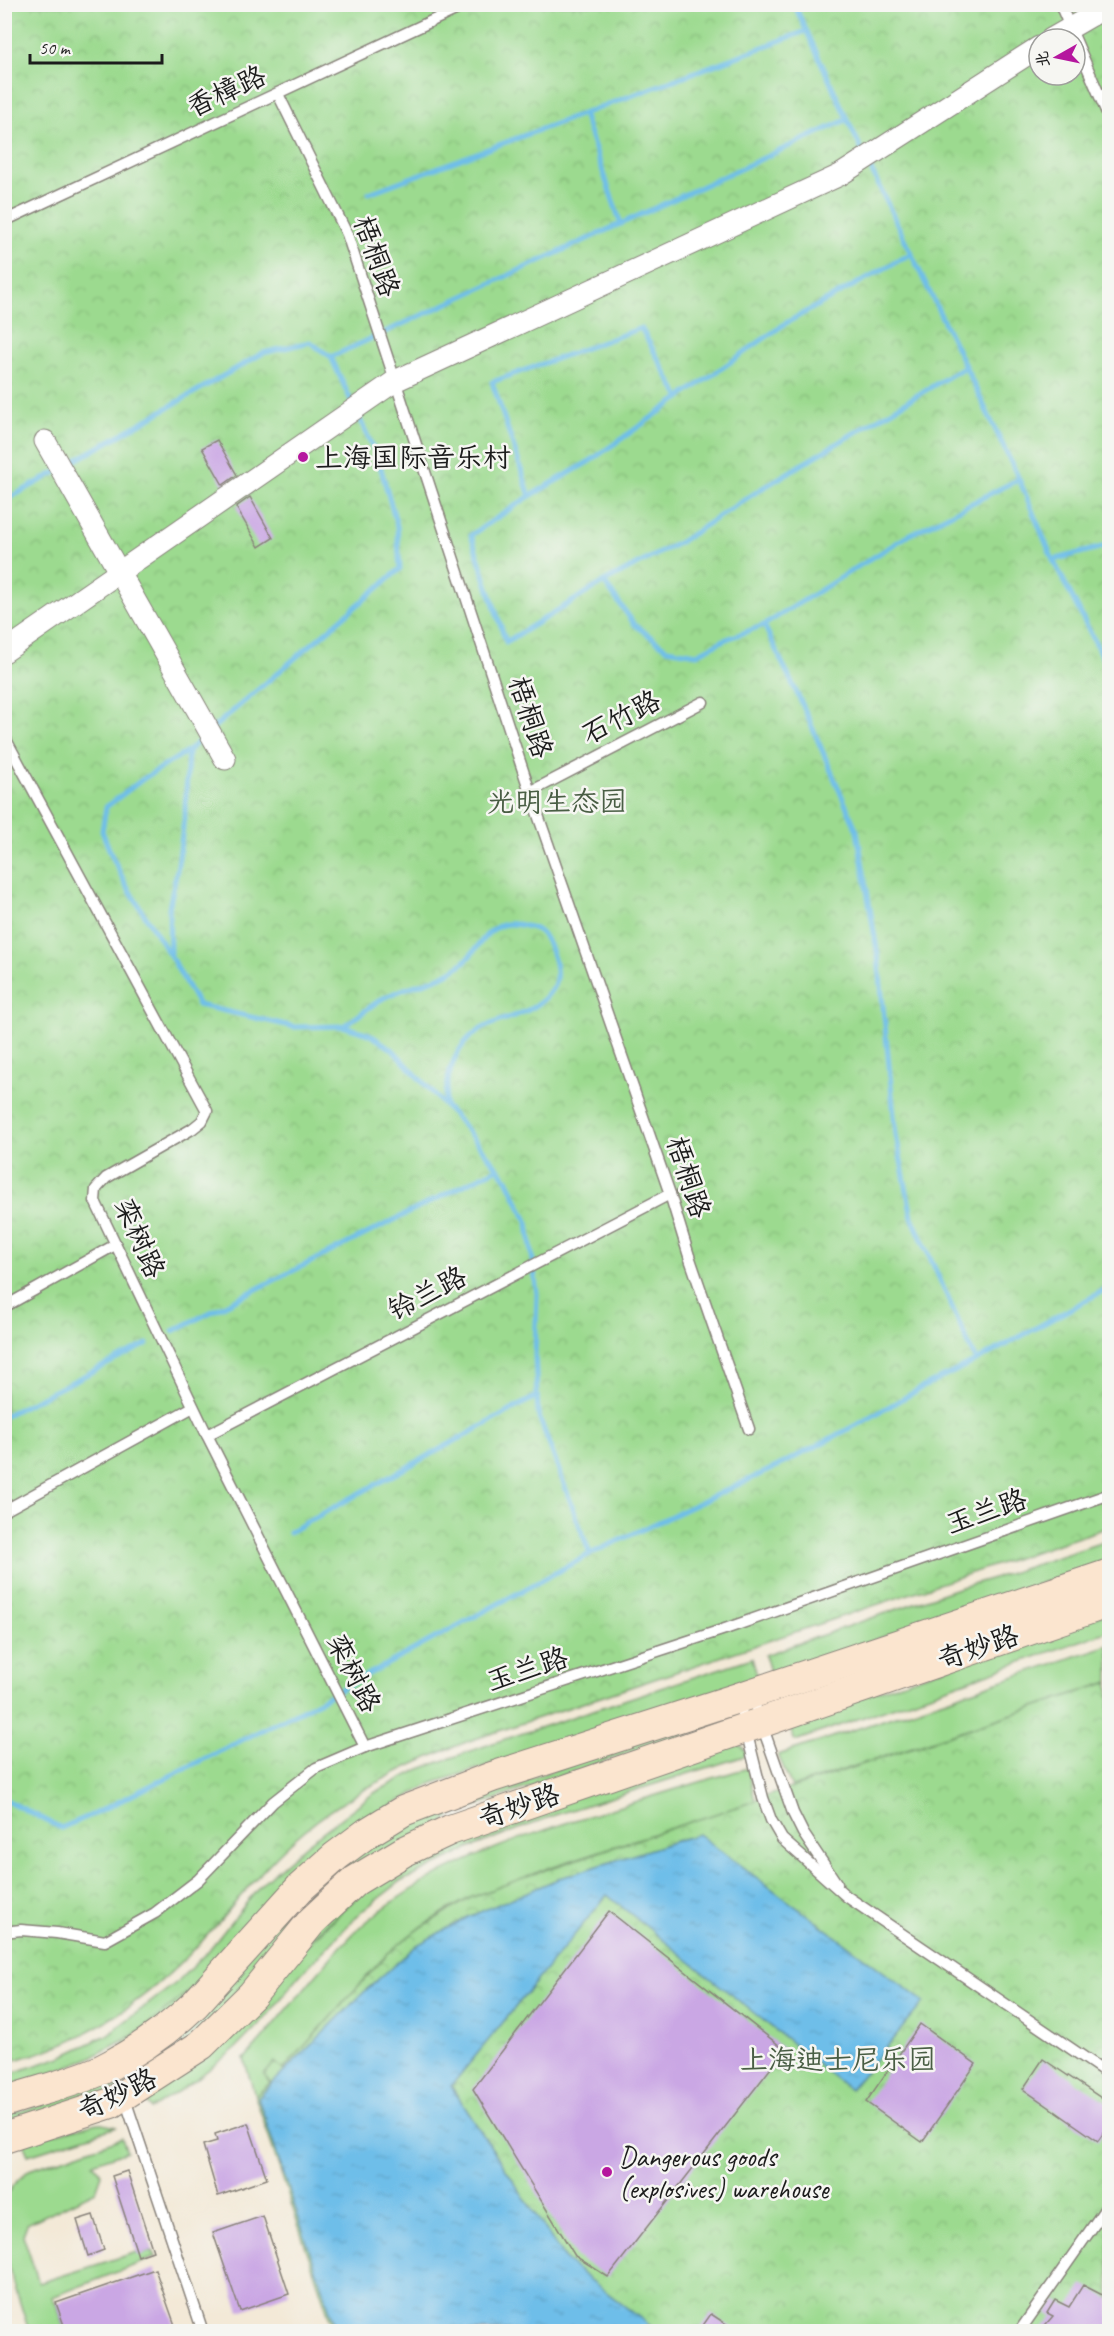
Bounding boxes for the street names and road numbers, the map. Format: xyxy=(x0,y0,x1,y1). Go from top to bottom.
street label: 香樟路 xyxy=(181,57,271,125)
street label: 梧桐路 xyxy=(346,211,408,301)
street label: 梧桐路 xyxy=(501,672,561,762)
street label: 石竹路 xyxy=(576,682,666,752)
street label: 梧桐路 xyxy=(659,1132,719,1222)
street label: 栾树路 xyxy=(107,1193,173,1283)
street label: 铃兰路 xyxy=(382,1258,472,1328)
street label: 玉兰路 xyxy=(941,1481,1031,1541)
street label: 奇妙路 xyxy=(933,1617,1023,1677)
street label: 栾树路 xyxy=(319,1628,389,1718)
street label: 玉兰路 xyxy=(482,1639,572,1699)
street label: 奇妙路 xyxy=(474,1776,564,1836)
street label: 奇妙路 xyxy=(72,2060,162,2128)

